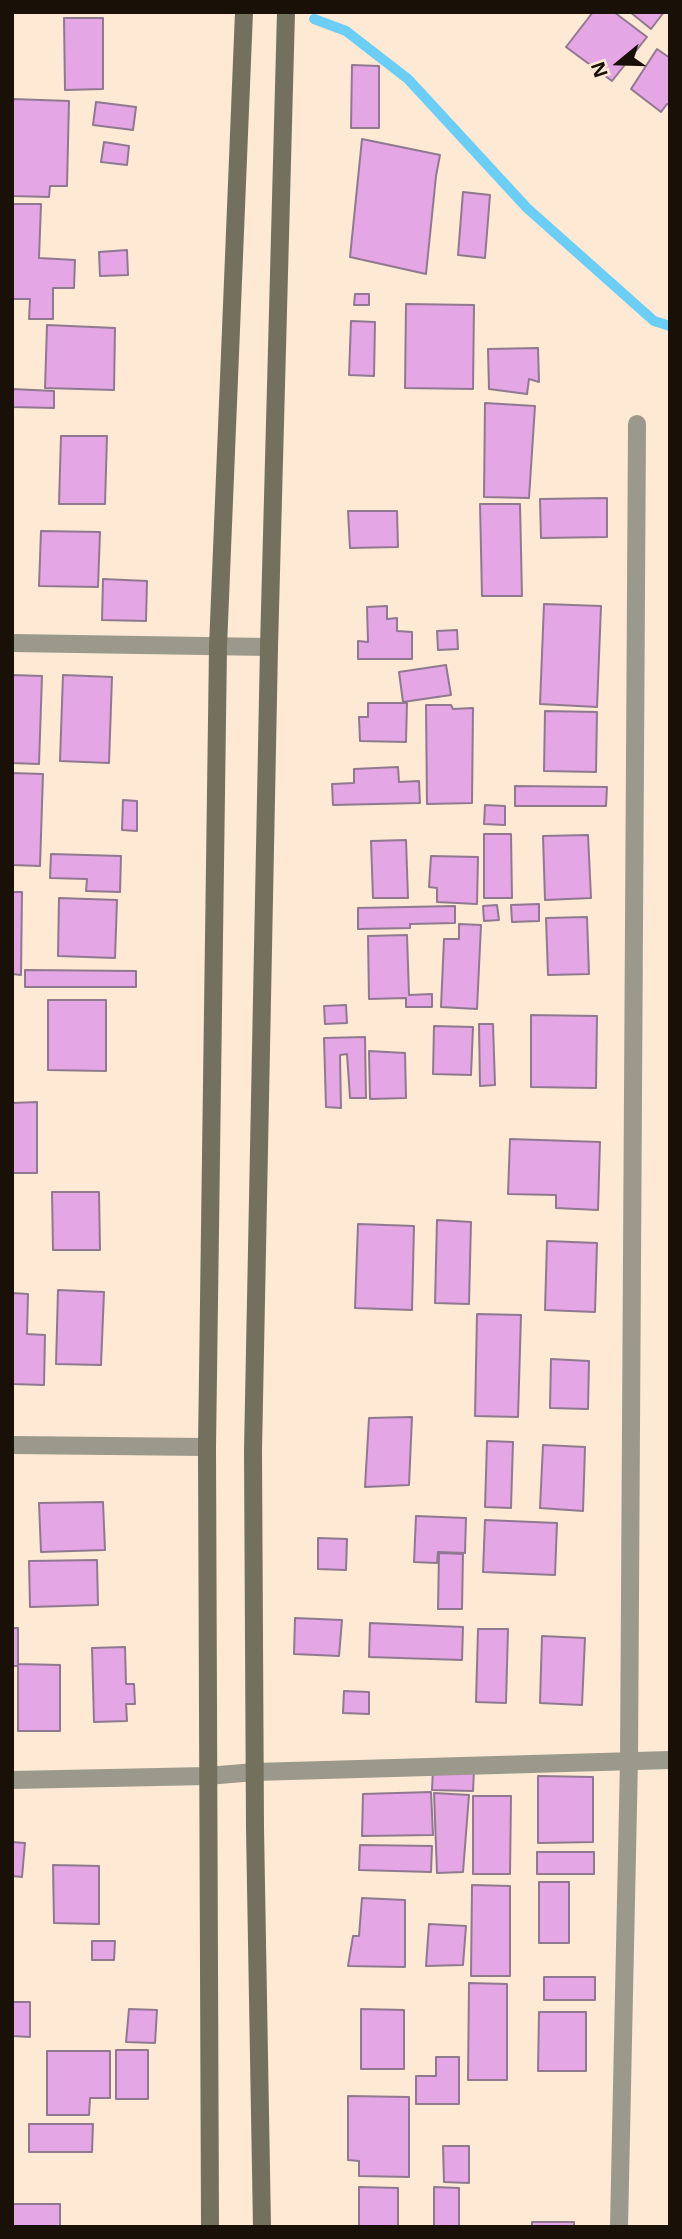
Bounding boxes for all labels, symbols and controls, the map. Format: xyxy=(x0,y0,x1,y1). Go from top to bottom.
north arrow xyxy=(584,28,654,98)
text: N xyxy=(584,58,614,81)

